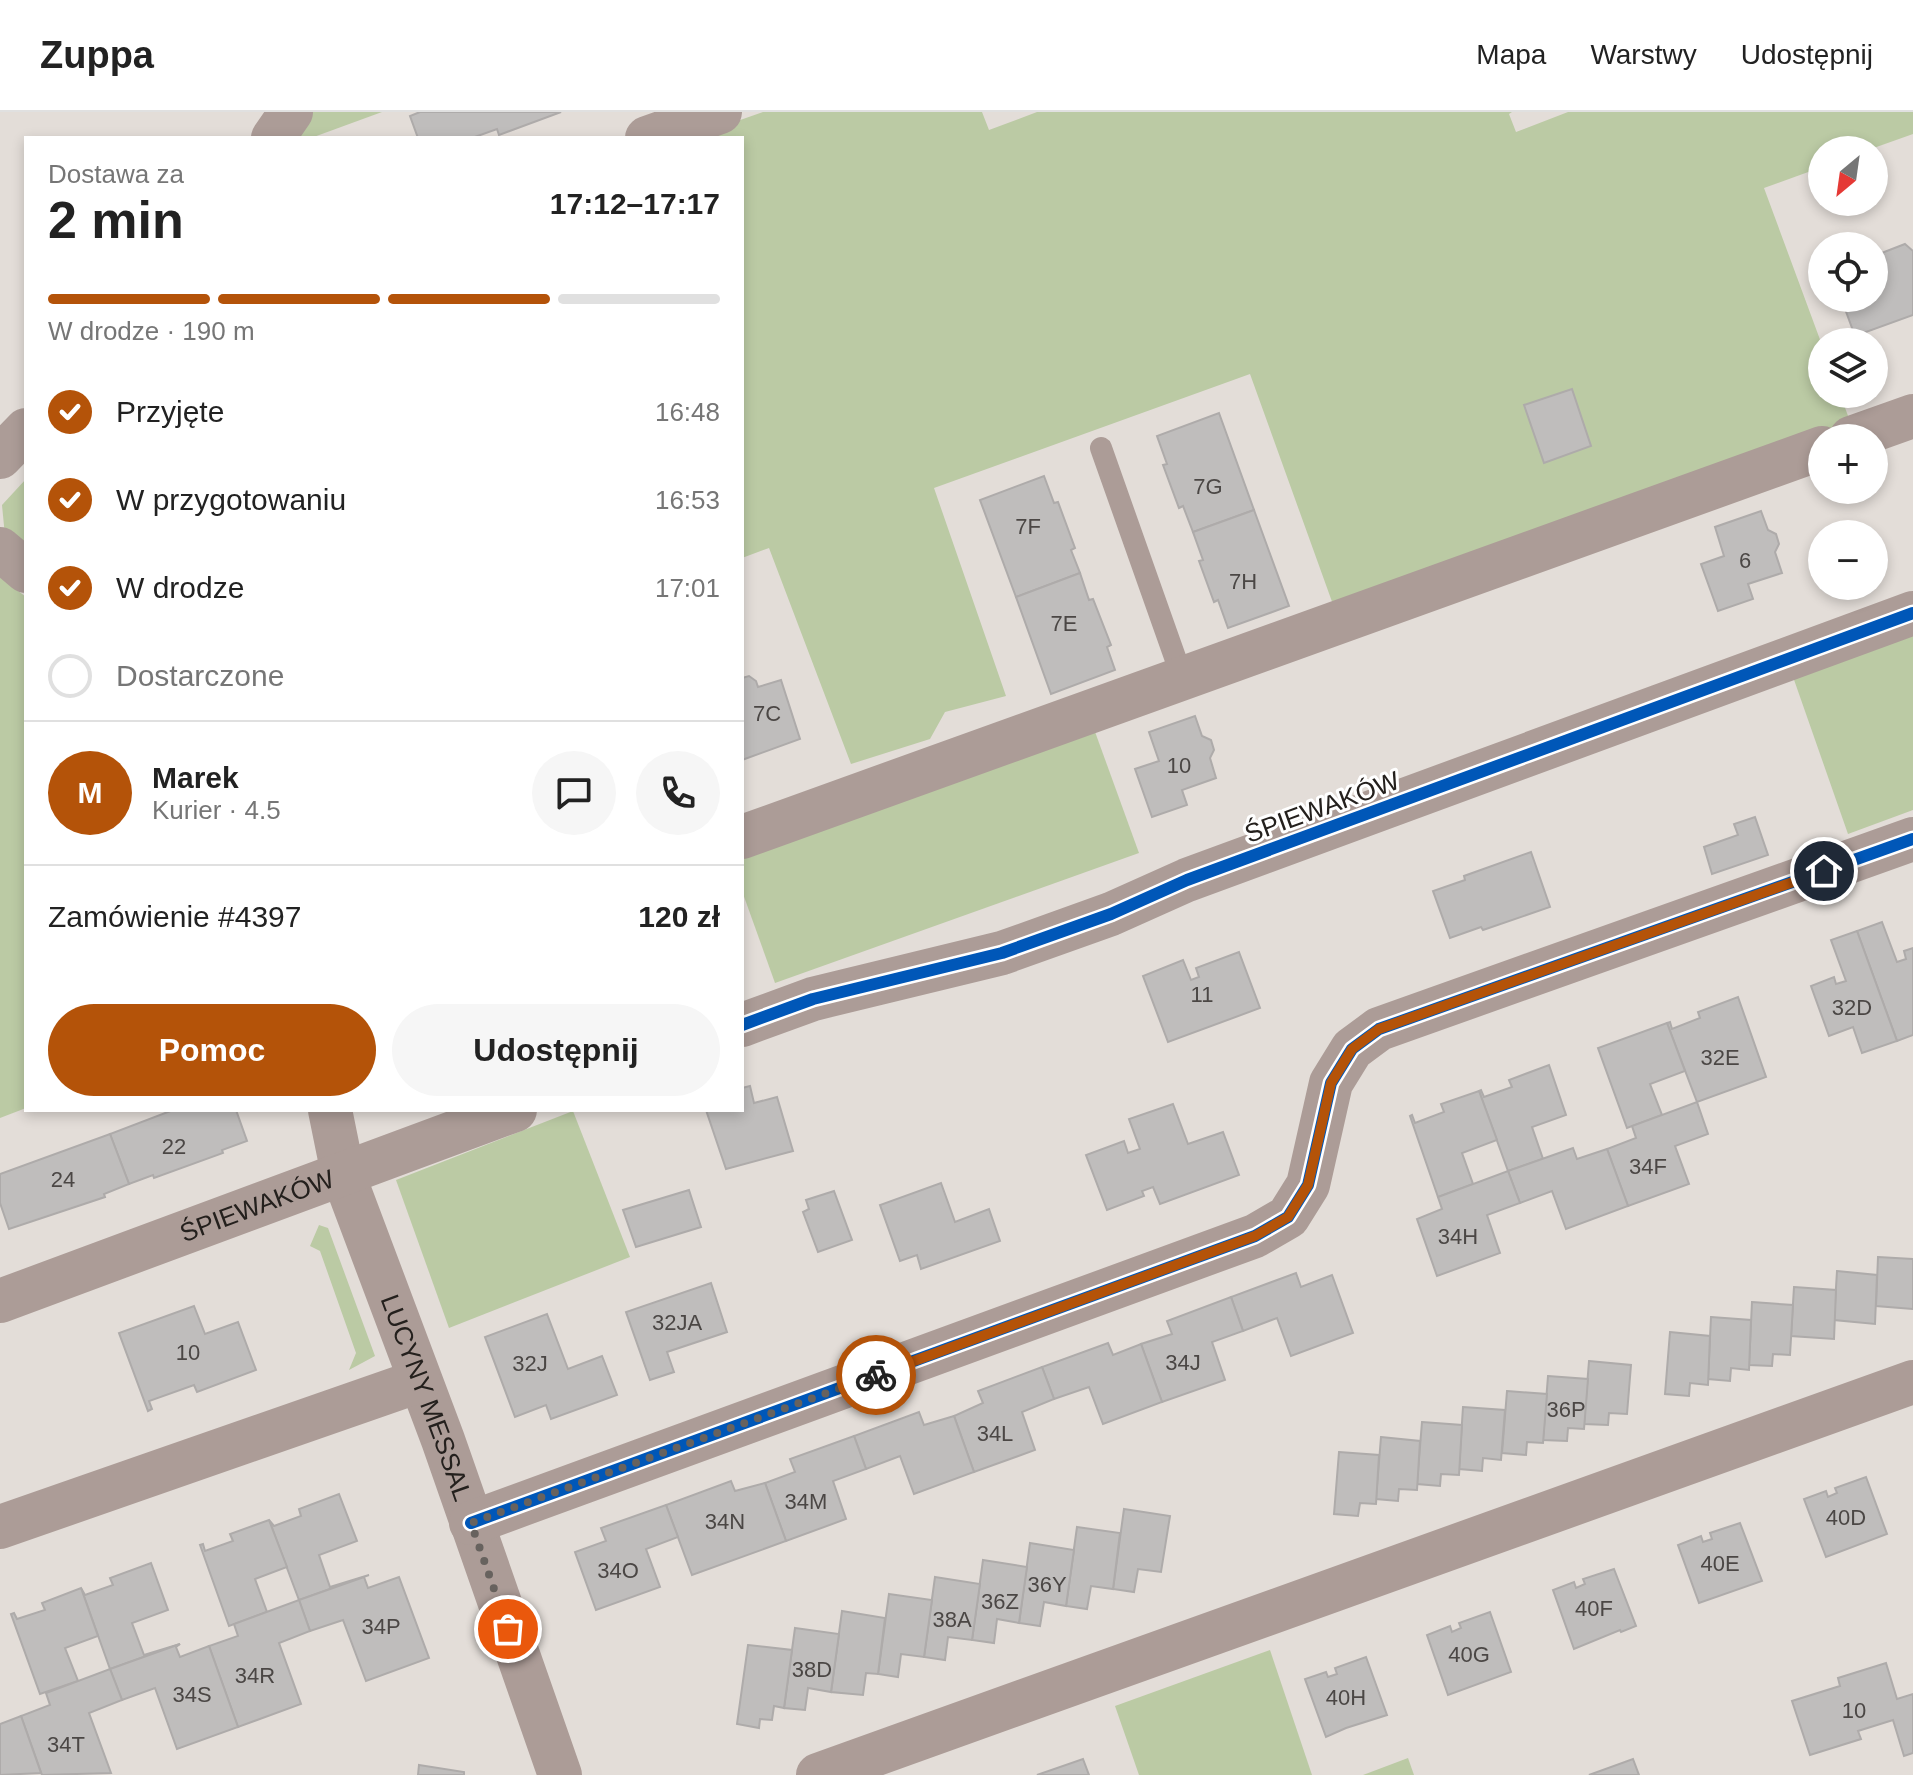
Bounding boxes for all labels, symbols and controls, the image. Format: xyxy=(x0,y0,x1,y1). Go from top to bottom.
text: Zuppa xyxy=(40,34,154,76)
text: Mapa xyxy=(1476,39,1546,70)
text: Warstwy xyxy=(1590,39,1697,70)
text: Udostępnij xyxy=(1741,39,1873,70)
north arrow xyxy=(1808,136,1888,216)
map controls xyxy=(1808,136,1888,600)
text: Dostawa za xyxy=(48,159,184,189)
text: 17:12–17:17 xyxy=(550,187,720,220)
text: 2 min xyxy=(48,191,184,249)
button: locate xyxy=(1808,232,1888,312)
text: W drodze · 190 m xyxy=(48,316,255,346)
button: layers xyxy=(1808,328,1888,408)
icon: check xyxy=(48,390,92,434)
text: Przyjęte xyxy=(116,395,224,428)
text: 16:48 xyxy=(655,397,720,427)
button: + xyxy=(1808,424,1888,504)
house number: 7G xyxy=(1193,474,1223,499)
icon: check xyxy=(48,478,92,522)
text: W przygotowaniu xyxy=(116,483,346,516)
text: 16:53 xyxy=(655,485,720,515)
house number: 7F xyxy=(1015,514,1041,539)
button: − xyxy=(1808,520,1888,600)
house number: 6 xyxy=(1739,548,1751,573)
icon: check xyxy=(48,566,92,610)
house number: 7H xyxy=(1229,569,1257,594)
text: W drodze xyxy=(116,571,244,604)
text: 17:01 xyxy=(655,573,720,603)
house number: 7E xyxy=(1051,611,1077,636)
text: Dostarczone xyxy=(116,659,284,692)
house number: 7C xyxy=(753,701,781,726)
button: chat xyxy=(532,751,616,835)
button: phone xyxy=(636,751,720,835)
house number: 10 xyxy=(1167,753,1191,778)
text: Marek xyxy=(152,761,239,794)
street label: ŚPIEWAKÓW xyxy=(1241,765,1404,849)
text: M xyxy=(78,776,103,809)
text: Kurier · 4.5 xyxy=(152,795,281,825)
pin xyxy=(1790,837,1858,905)
icon: home xyxy=(1802,849,1846,893)
text: Zamówienie #4397 xyxy=(48,900,302,933)
text: 120 zł xyxy=(638,900,720,933)
house number: 11 xyxy=(1191,982,1213,1007)
house number: 32D xyxy=(1832,995,1872,1020)
button: Pomoc xyxy=(48,1004,376,1096)
button: Udostępnij xyxy=(392,1004,720,1096)
house number: 32E xyxy=(1700,1045,1740,1070)
house number: 22 xyxy=(162,1134,186,1159)
house number: 34F xyxy=(1629,1154,1667,1179)
street label: ŚPIEWAKÓW xyxy=(176,1163,339,1248)
house number: 24 xyxy=(51,1167,75,1192)
house number: 34H xyxy=(1438,1224,1478,1249)
street label: LUCYNY MESSAL xyxy=(375,1290,478,1505)
house number: 32JA xyxy=(652,1310,702,1335)
courier xyxy=(836,1335,916,1415)
house number: 10 xyxy=(176,1340,200,1365)
house number: 34J xyxy=(1165,1350,1201,1375)
house number: 32J xyxy=(512,1351,548,1376)
icon: bike xyxy=(854,1353,898,1397)
house number: 36P xyxy=(1546,1397,1586,1422)
house number: 34L xyxy=(977,1421,1013,1446)
house number: 34M xyxy=(785,1489,827,1514)
house number: 40D xyxy=(1826,1505,1866,1530)
house number: 34N xyxy=(705,1509,745,1534)
house number: 40E xyxy=(1700,1551,1740,1576)
house number: 34O xyxy=(597,1558,639,1583)
house number: 36Y xyxy=(1027,1572,1067,1597)
house number: 36Z xyxy=(981,1589,1019,1614)
pin xyxy=(474,1595,542,1663)
house number: 40F xyxy=(1575,1596,1613,1621)
icon: bag xyxy=(486,1607,530,1651)
house number: 38A xyxy=(932,1607,972,1632)
house number: 34P xyxy=(361,1614,401,1639)
house number: 40G xyxy=(1448,1642,1490,1667)
house number: 38D xyxy=(792,1657,832,1682)
house number: 34R xyxy=(235,1663,275,1688)
house number: 34S xyxy=(172,1682,212,1707)
house number: 40H xyxy=(1326,1685,1366,1710)
house number: 10 xyxy=(1842,1698,1866,1723)
house number: 34T xyxy=(47,1732,85,1757)

